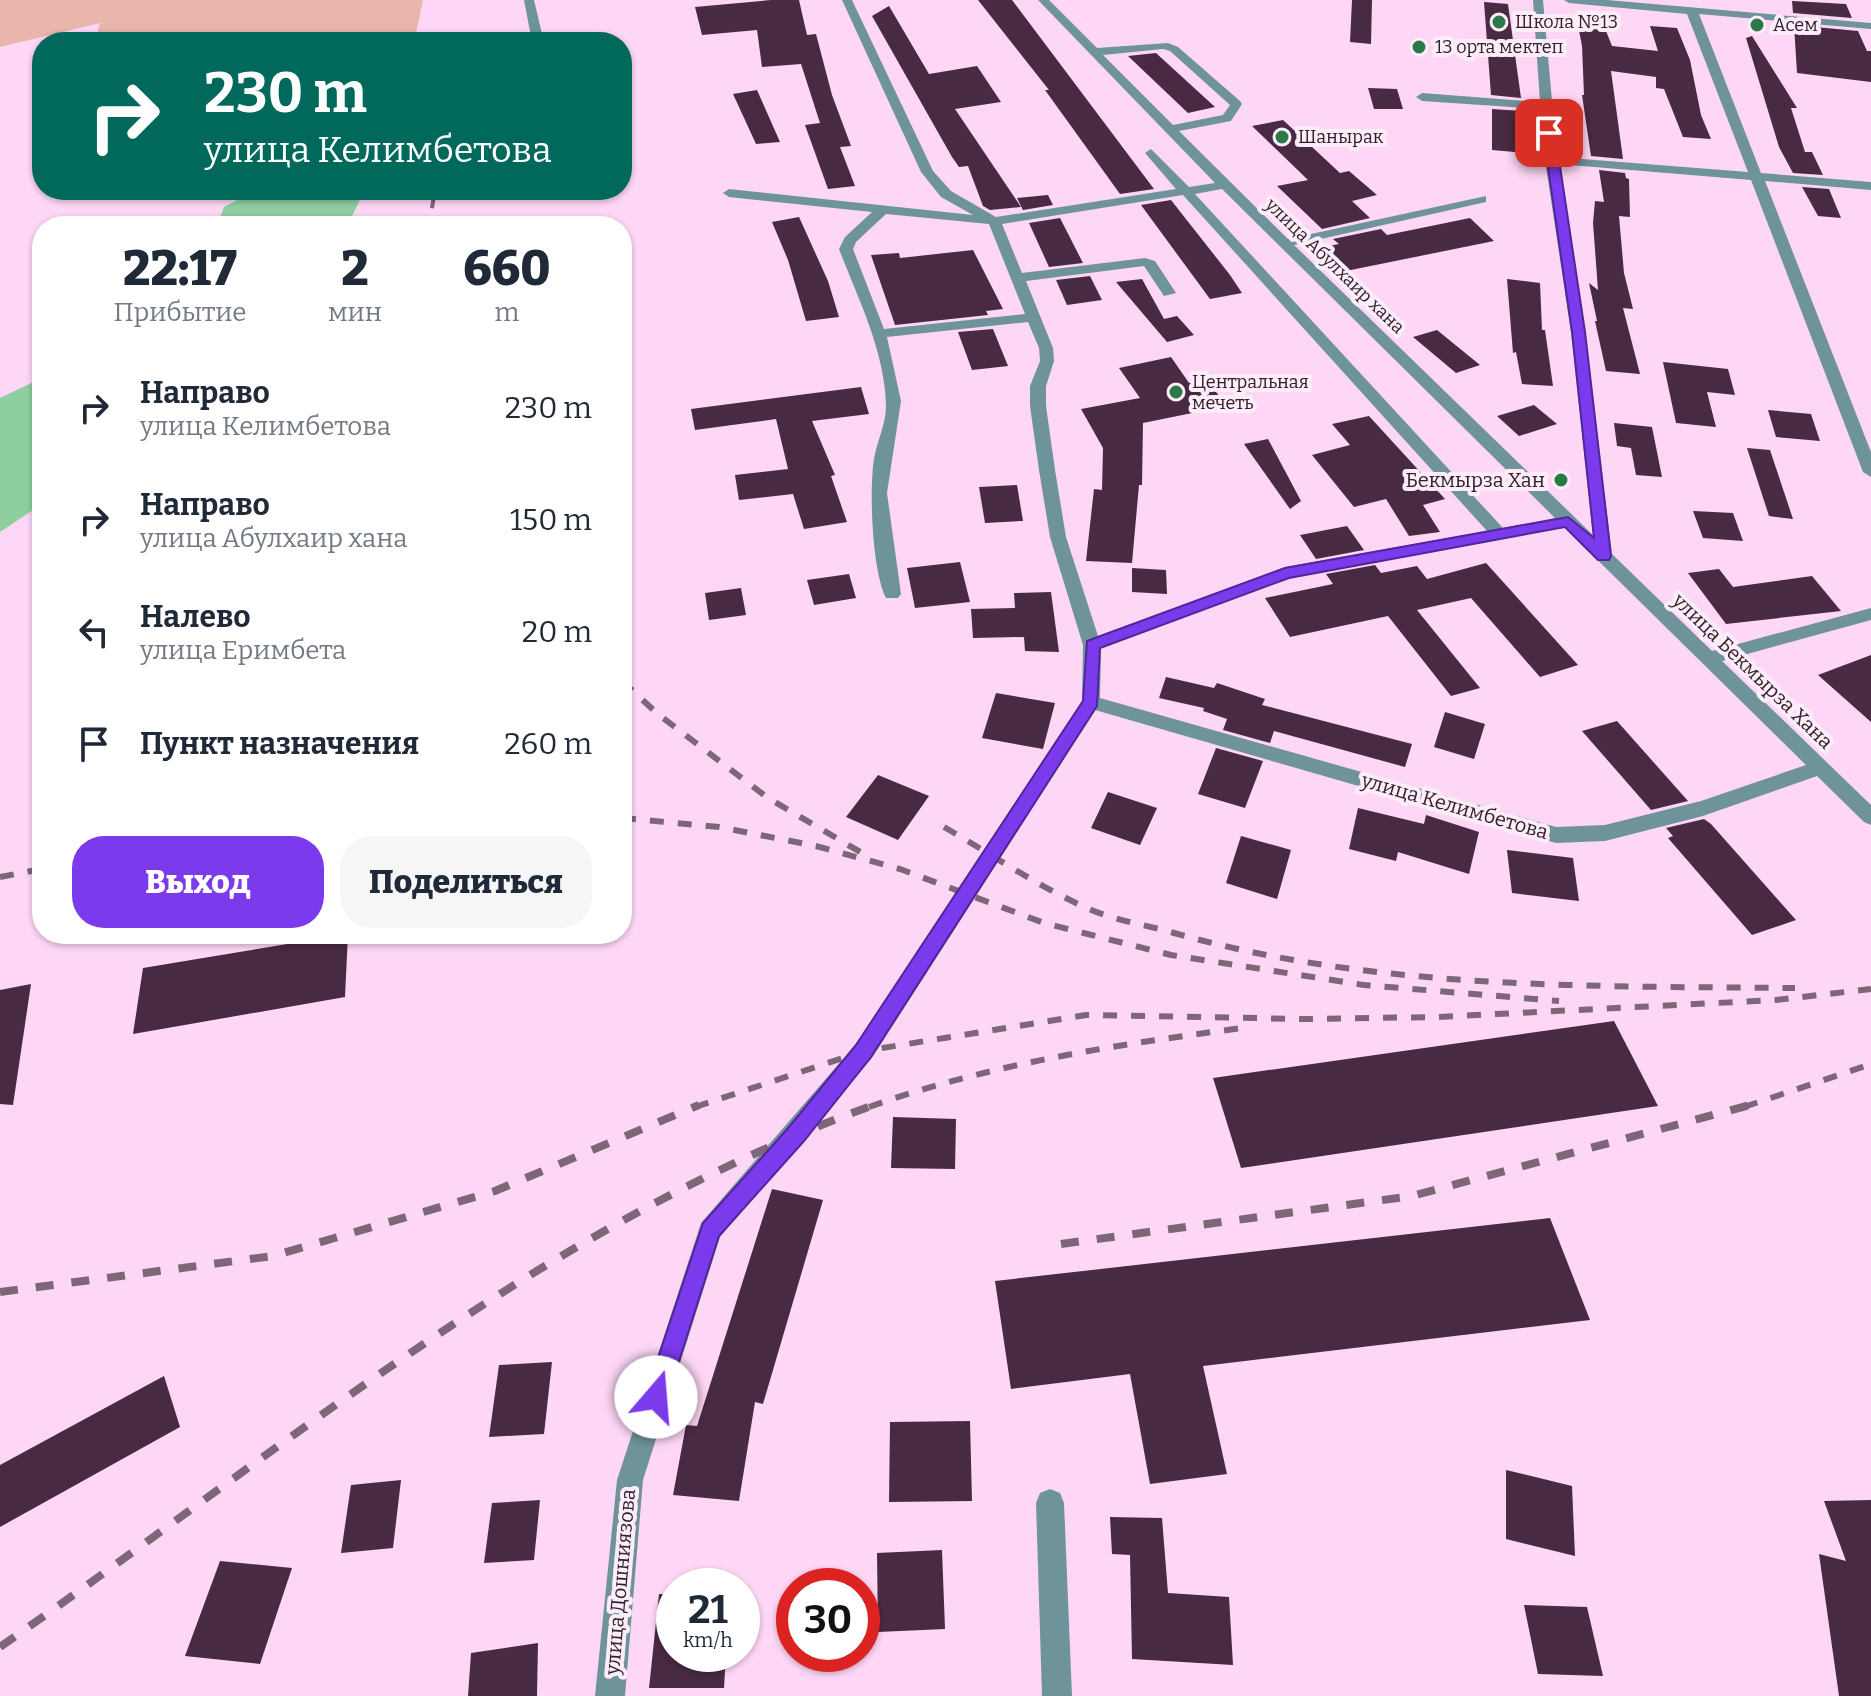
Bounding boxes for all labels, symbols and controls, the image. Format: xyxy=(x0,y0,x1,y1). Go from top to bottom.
place label: Школа №13 xyxy=(1515,11,1618,33)
marker: Школа №13 xyxy=(1490,13,1508,31)
place label: Асем xyxy=(1773,14,1818,36)
marker: Асем xyxy=(1748,16,1766,34)
place label: 13 орта мектеп xyxy=(1435,36,1564,58)
marker: 13 орта мектеп xyxy=(1410,38,1428,56)
text: 230 m xyxy=(204,60,367,127)
icon: right xyxy=(72,64,176,168)
pin xyxy=(1515,99,1583,167)
icon: arrive xyxy=(1527,111,1571,155)
place label: Шанырак xyxy=(1298,126,1384,148)
text: улица Келимбетова xyxy=(204,128,552,172)
marker: Шанырак xyxy=(1273,128,1291,146)
street label: улица Абулхаир хана xyxy=(1260,193,1409,338)
text: 22:17 xyxy=(123,240,237,298)
text: 2 xyxy=(341,240,369,298)
text: 660 xyxy=(463,240,551,298)
text: Прибытие xyxy=(113,297,247,328)
text: мин xyxy=(328,297,382,328)
text: m xyxy=(495,297,519,328)
place label: Центральная мечеть xyxy=(1192,371,1309,414)
text: Направо xyxy=(140,375,270,411)
marker: Центральная мечеть xyxy=(1167,383,1185,401)
icon: right xyxy=(72,386,116,430)
text: 230 m xyxy=(505,390,592,426)
text: улица Келимбетова xyxy=(140,411,391,442)
place label: Бекмырза Хан xyxy=(1405,468,1545,492)
marker: Бекмырза Хан xyxy=(1552,471,1570,489)
text: Направо xyxy=(140,487,270,523)
icon: right xyxy=(72,498,116,542)
text: 150 m xyxy=(510,502,592,538)
text: улица Абулхаир хана xyxy=(140,523,408,554)
street label: улица Бекмырза Хана xyxy=(1667,588,1838,754)
text: Налево xyxy=(140,599,251,635)
icon: left xyxy=(72,610,116,654)
text: 20 m xyxy=(522,614,592,650)
text: улица Еримбета xyxy=(140,635,346,666)
icon: arrive xyxy=(72,722,116,766)
text: Пункт назначения xyxy=(140,726,419,762)
text: 260 m xyxy=(504,726,592,762)
street label: улица Келимбетова xyxy=(1358,768,1551,844)
button: Выход xyxy=(72,836,324,928)
button: Поделиться xyxy=(340,836,592,928)
position arrow xyxy=(614,1355,698,1439)
street label: улица Дошниязова xyxy=(600,1488,640,1677)
speed limit sign: 30 xyxy=(776,1568,880,1672)
text: 21 xyxy=(688,1586,728,1634)
text: km/h xyxy=(683,1628,733,1652)

